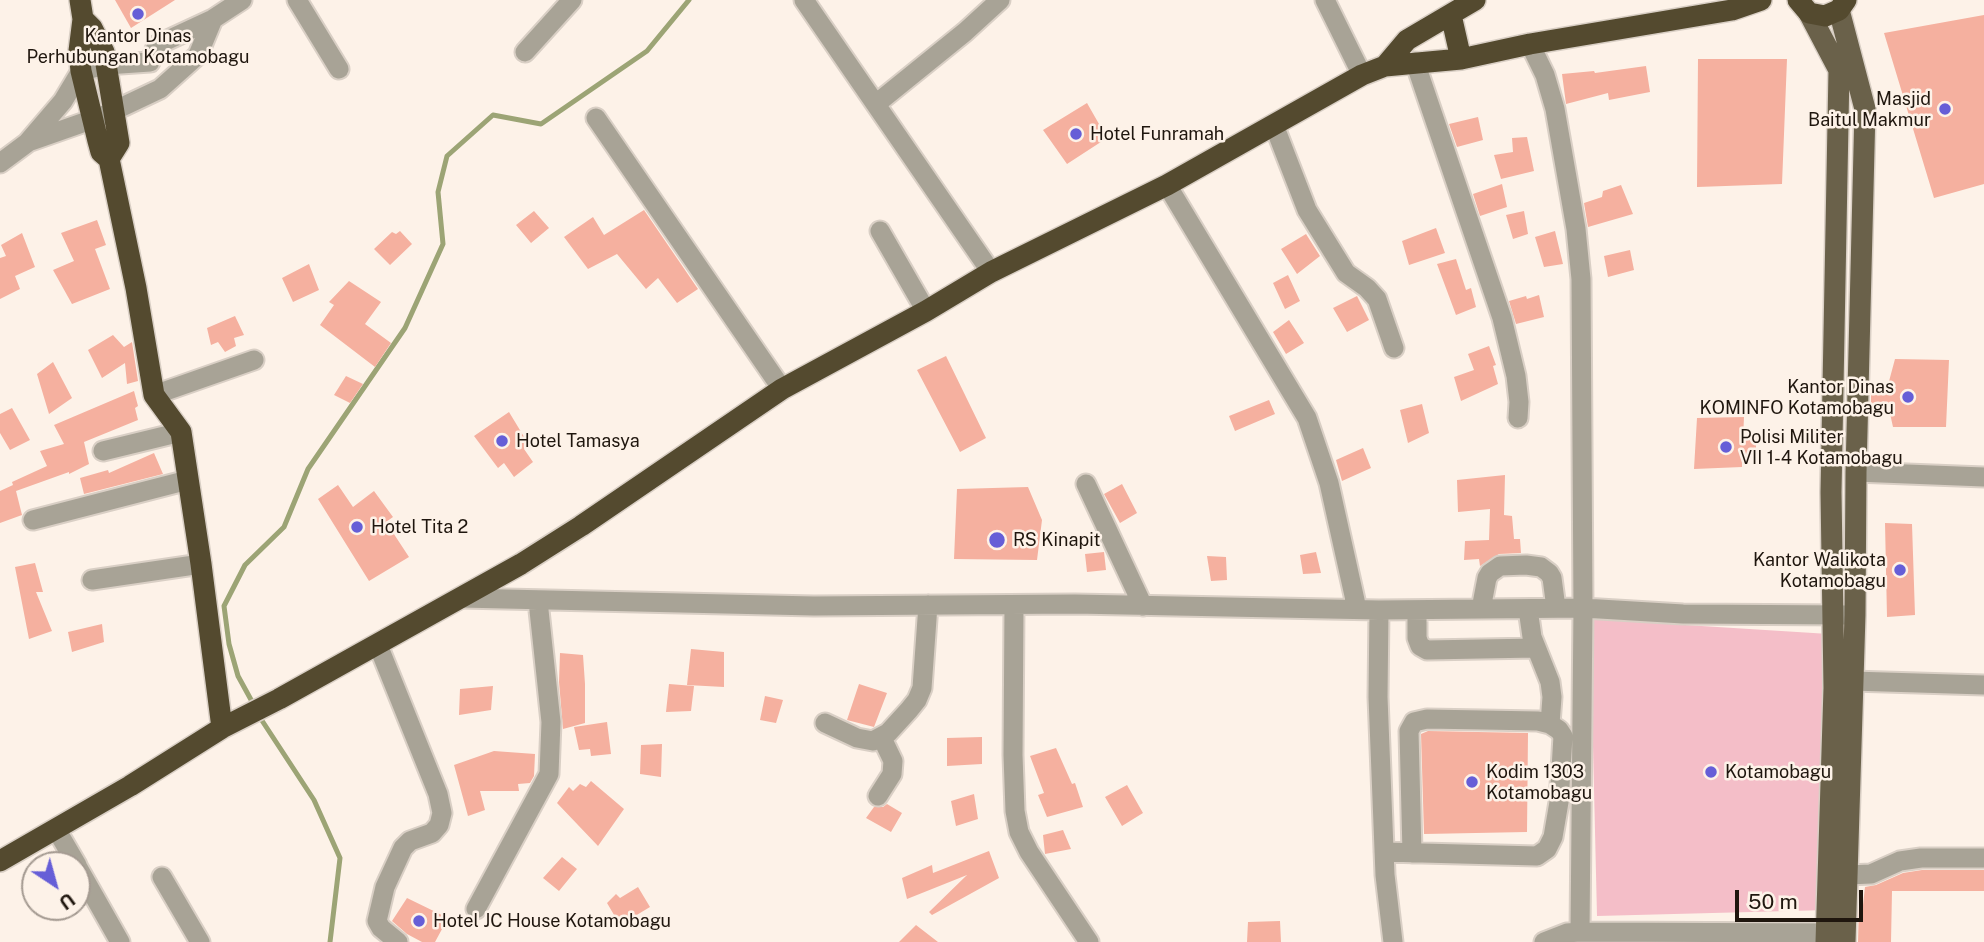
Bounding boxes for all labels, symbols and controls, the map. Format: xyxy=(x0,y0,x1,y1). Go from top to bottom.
marker: Kantor Dinas Perhubungan Kotamobagu xyxy=(130,6,146,22)
place label: Kantor Dinas Perhubungan Kotamobagu xyxy=(27,25,249,68)
place label: Masjid Baitul Makmur xyxy=(1808,88,1931,130)
marker: Masjid Baitul Makmur xyxy=(1937,101,1953,117)
place label: Hotel Funramah xyxy=(1090,123,1224,145)
marker: Hotel Funramah xyxy=(1068,126,1084,142)
place label: Kantor Dinas KOMINFO Kotamobagu xyxy=(1699,376,1894,418)
marker: Kantor Dinas KOMINFO Kotamobagu xyxy=(1900,389,1916,405)
place label: Polisi Militer VII 1-4 Kotamobagu xyxy=(1740,426,1903,468)
place label: Hotel Tamasya xyxy=(516,430,640,452)
marker: Hotel Tamasya xyxy=(494,433,510,449)
marker: Polisi Militer VII 1-4 Kotamobagu xyxy=(1718,439,1734,455)
place label: Hotel Tita 2 xyxy=(371,516,468,538)
marker: Hotel Tita 2 xyxy=(349,519,365,535)
place label: RS Kinapit xyxy=(1013,529,1101,551)
marker: RS Kinapit xyxy=(987,530,1007,550)
place label: Kantor Walikota Kotamobagu xyxy=(1753,549,1886,592)
marker: Kantor Walikota Kotamobagu xyxy=(1892,562,1908,578)
place label: Kodim 1303 Kotamobagu xyxy=(1486,761,1592,804)
place label: Kotamobagu xyxy=(1725,761,1831,783)
marker: Kotamobagu xyxy=(1703,764,1719,780)
marker: Kodim 1303 Kotamobagu xyxy=(1464,774,1480,790)
north arrow xyxy=(21,851,91,921)
scale bar xyxy=(1739,876,1867,920)
text: U xyxy=(55,888,79,914)
text: 50 m xyxy=(1748,889,1798,914)
place label: Hotel JC House Kotamobagu xyxy=(433,910,671,932)
marker: Hotel JC House Kotamobagu xyxy=(411,913,427,929)

